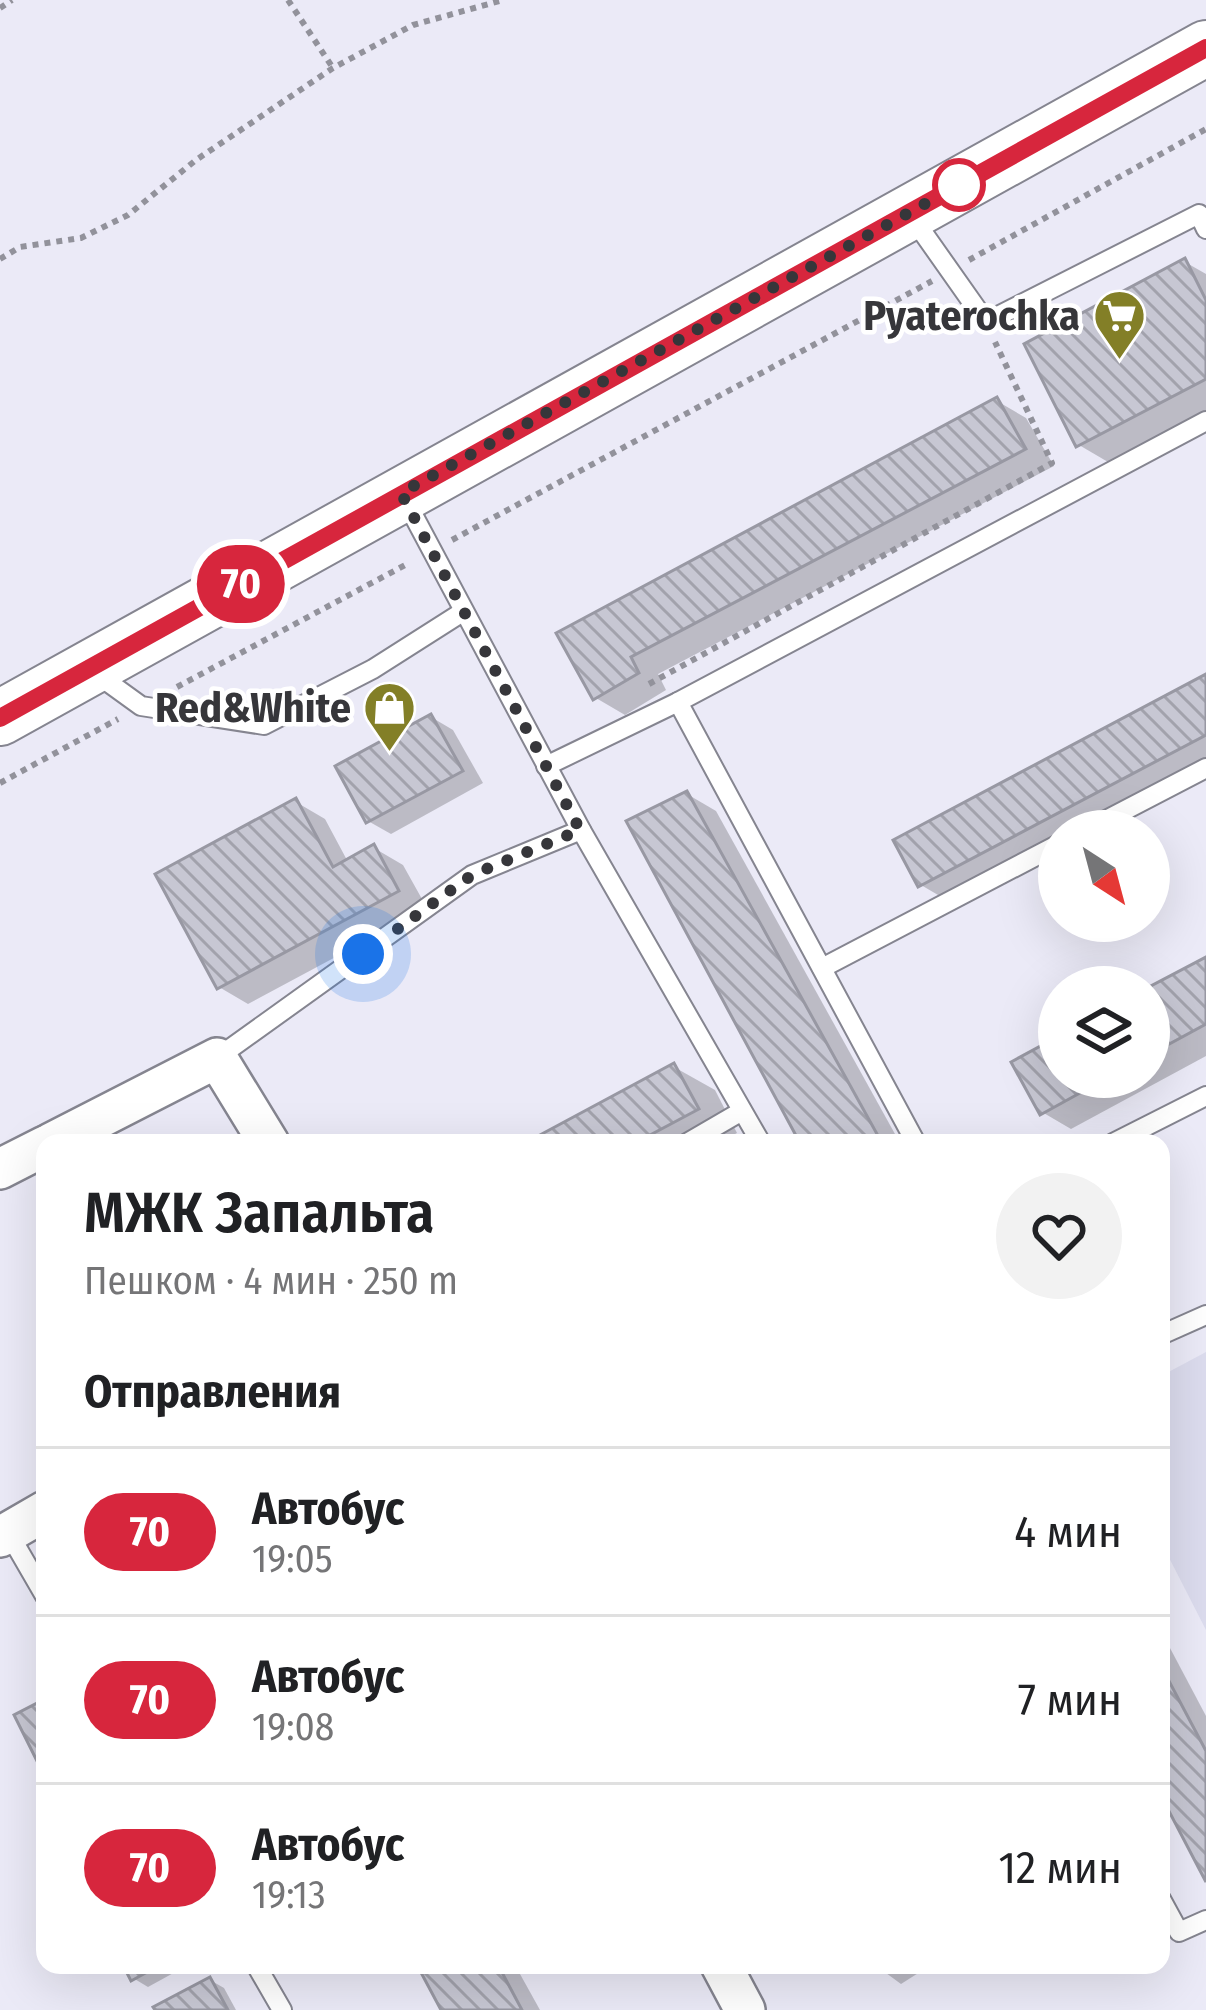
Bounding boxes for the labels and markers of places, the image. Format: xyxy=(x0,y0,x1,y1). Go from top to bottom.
unlabelled marker xyxy=(934,160,984,210)
supermarket icon: Pyaterochka xyxy=(1091,287,1147,361)
place label: Pyaterochka xyxy=(863,291,1080,341)
shop icon: Red&White xyxy=(362,679,418,753)
place label: Red&White xyxy=(155,683,351,733)

